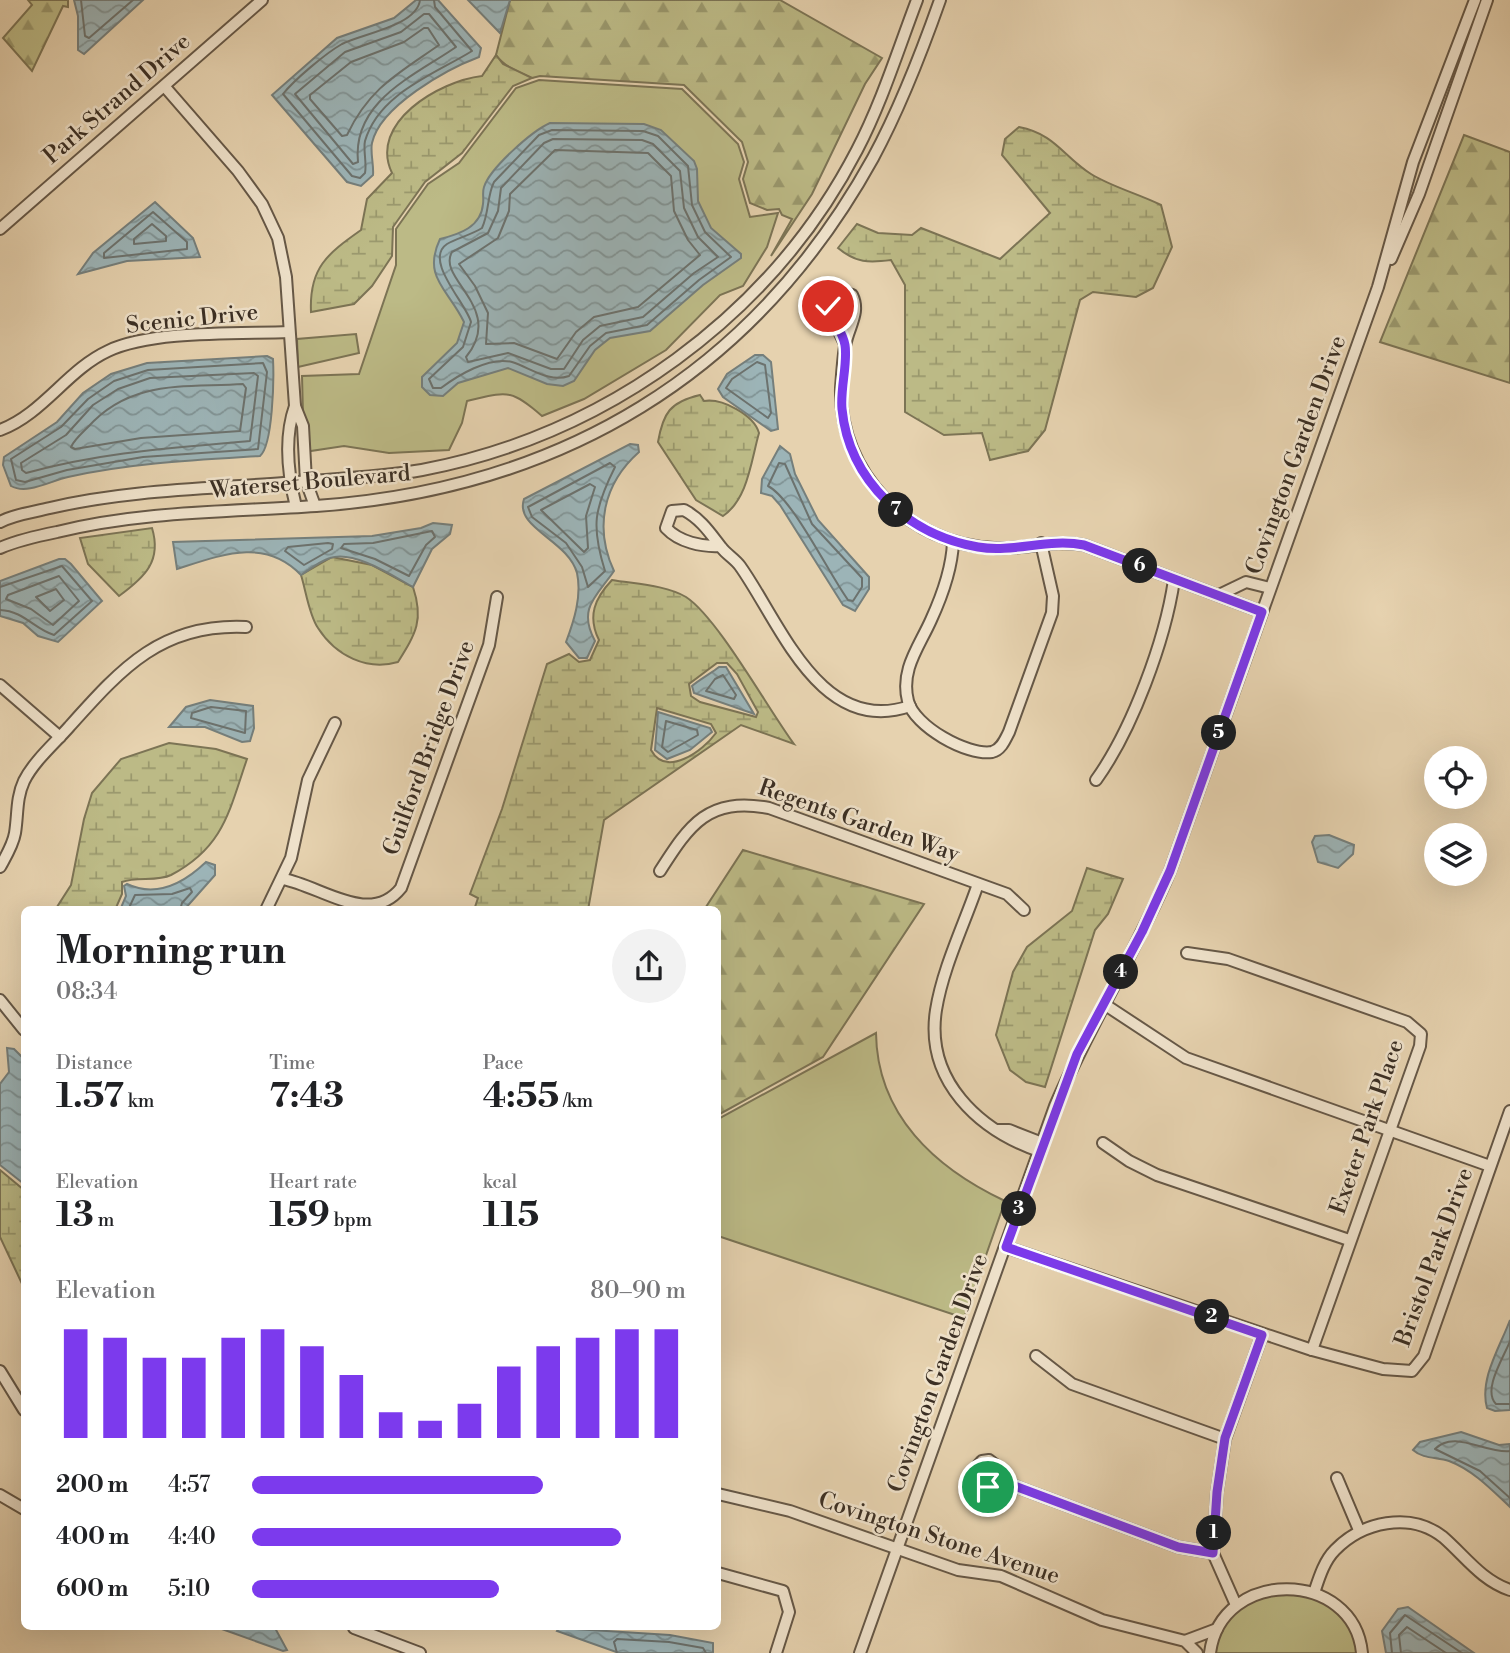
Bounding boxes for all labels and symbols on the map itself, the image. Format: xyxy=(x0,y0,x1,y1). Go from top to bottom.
street label: Park Strand Drive xyxy=(38,28,196,170)
pin xyxy=(798,276,858,336)
street label: Scenic Drive xyxy=(125,298,259,340)
street label: Covington Garden Drive xyxy=(1240,332,1352,578)
street label: Waterset Boulevard xyxy=(207,459,412,505)
pin: 7 xyxy=(878,492,914,528)
pin: 6 xyxy=(1122,548,1158,584)
street label: Guilford Bridge Drive xyxy=(377,637,481,859)
pin: 5 xyxy=(1202,716,1236,750)
street label: Regents Garden Way xyxy=(755,773,964,869)
pin: 4 xyxy=(1104,954,1138,990)
street label: Exeter Park Place xyxy=(1324,1036,1410,1218)
street label: Bristol Park Drive xyxy=(1388,1164,1479,1351)
pin: 3 xyxy=(1002,1192,1036,1226)
street label: Covington Garden Drive xyxy=(882,1250,994,1496)
pin: 2 xyxy=(1194,1300,1230,1334)
pin xyxy=(958,1457,1018,1517)
street label: Covington Stone Avenue xyxy=(815,1486,1063,1590)
pin: 1 xyxy=(1196,1516,1232,1550)

